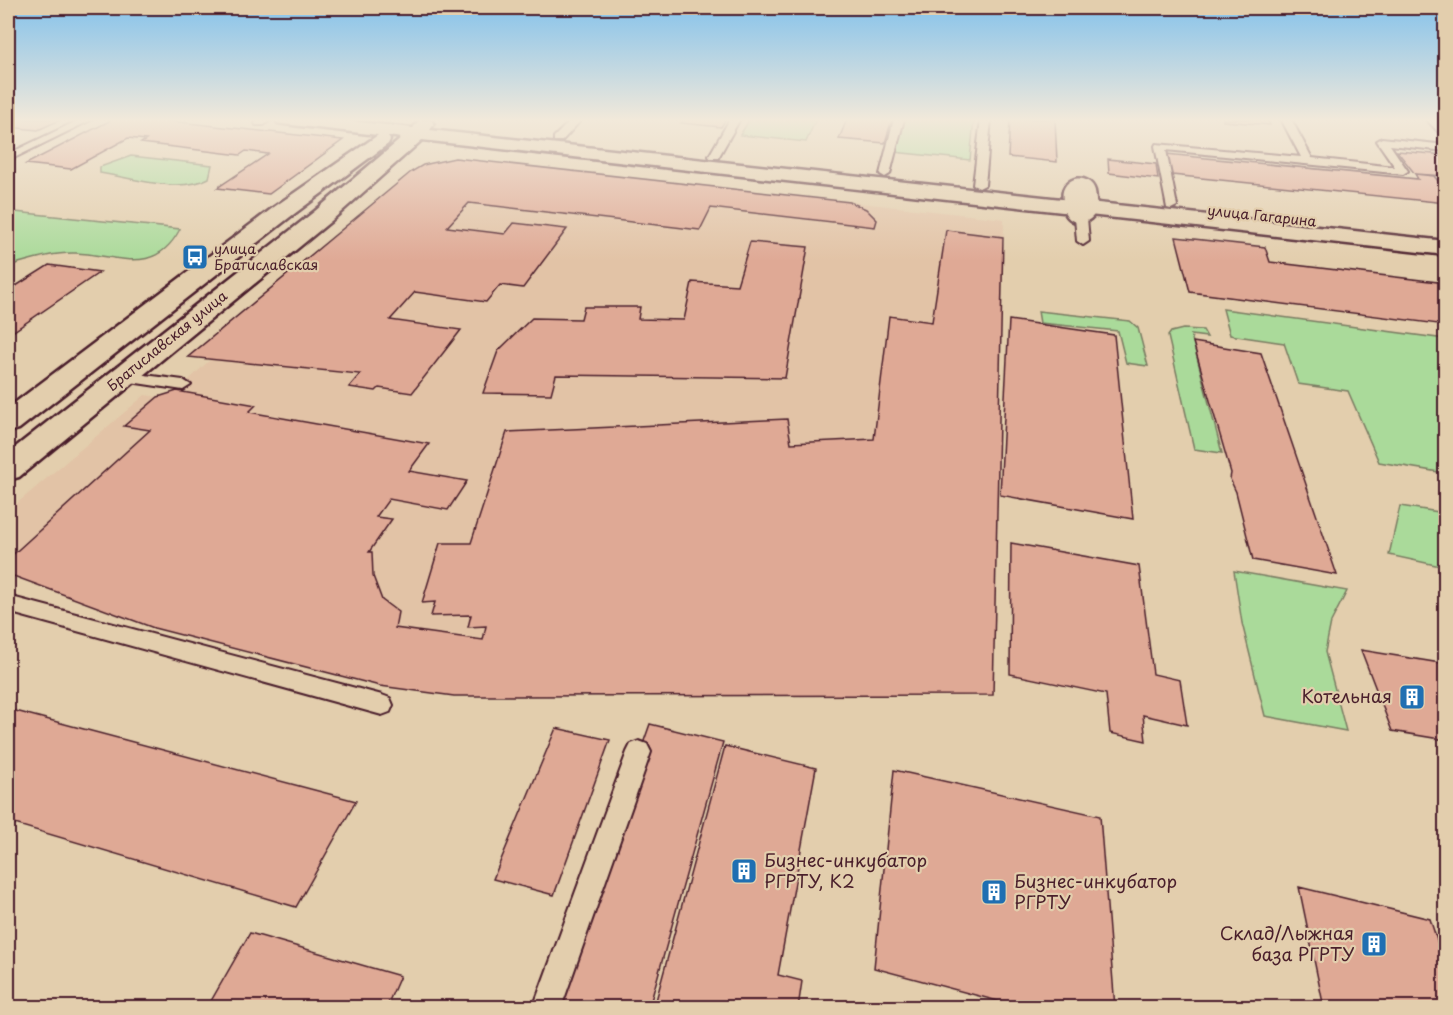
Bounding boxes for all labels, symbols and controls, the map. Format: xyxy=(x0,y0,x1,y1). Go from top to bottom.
street label: улица Гагарина xyxy=(1207,199,1318,232)
place label: улица Братиславская xyxy=(214,238,318,275)
bus stop icon: улица Братиславская xyxy=(180,242,210,272)
street label: Братиславская улица xyxy=(102,285,232,396)
place label: Котельная xyxy=(1301,682,1392,709)
building icon: Котельная xyxy=(1397,682,1427,712)
place label: Бизнес-инкубатор РГРТУ, К2 xyxy=(764,846,927,894)
building icon: Бизнес-инкубатор РГРТУ, К2 xyxy=(729,856,759,886)
place label: Бизнес-инкубатор РГРТУ xyxy=(1014,867,1177,915)
building icon: Бизнес-инкубатор РГРТУ xyxy=(979,877,1009,907)
place label: Склад/Лыжная база РГРТУ xyxy=(1220,919,1355,967)
building icon: Склад/Лыжная база РГРТУ xyxy=(1359,929,1389,959)

